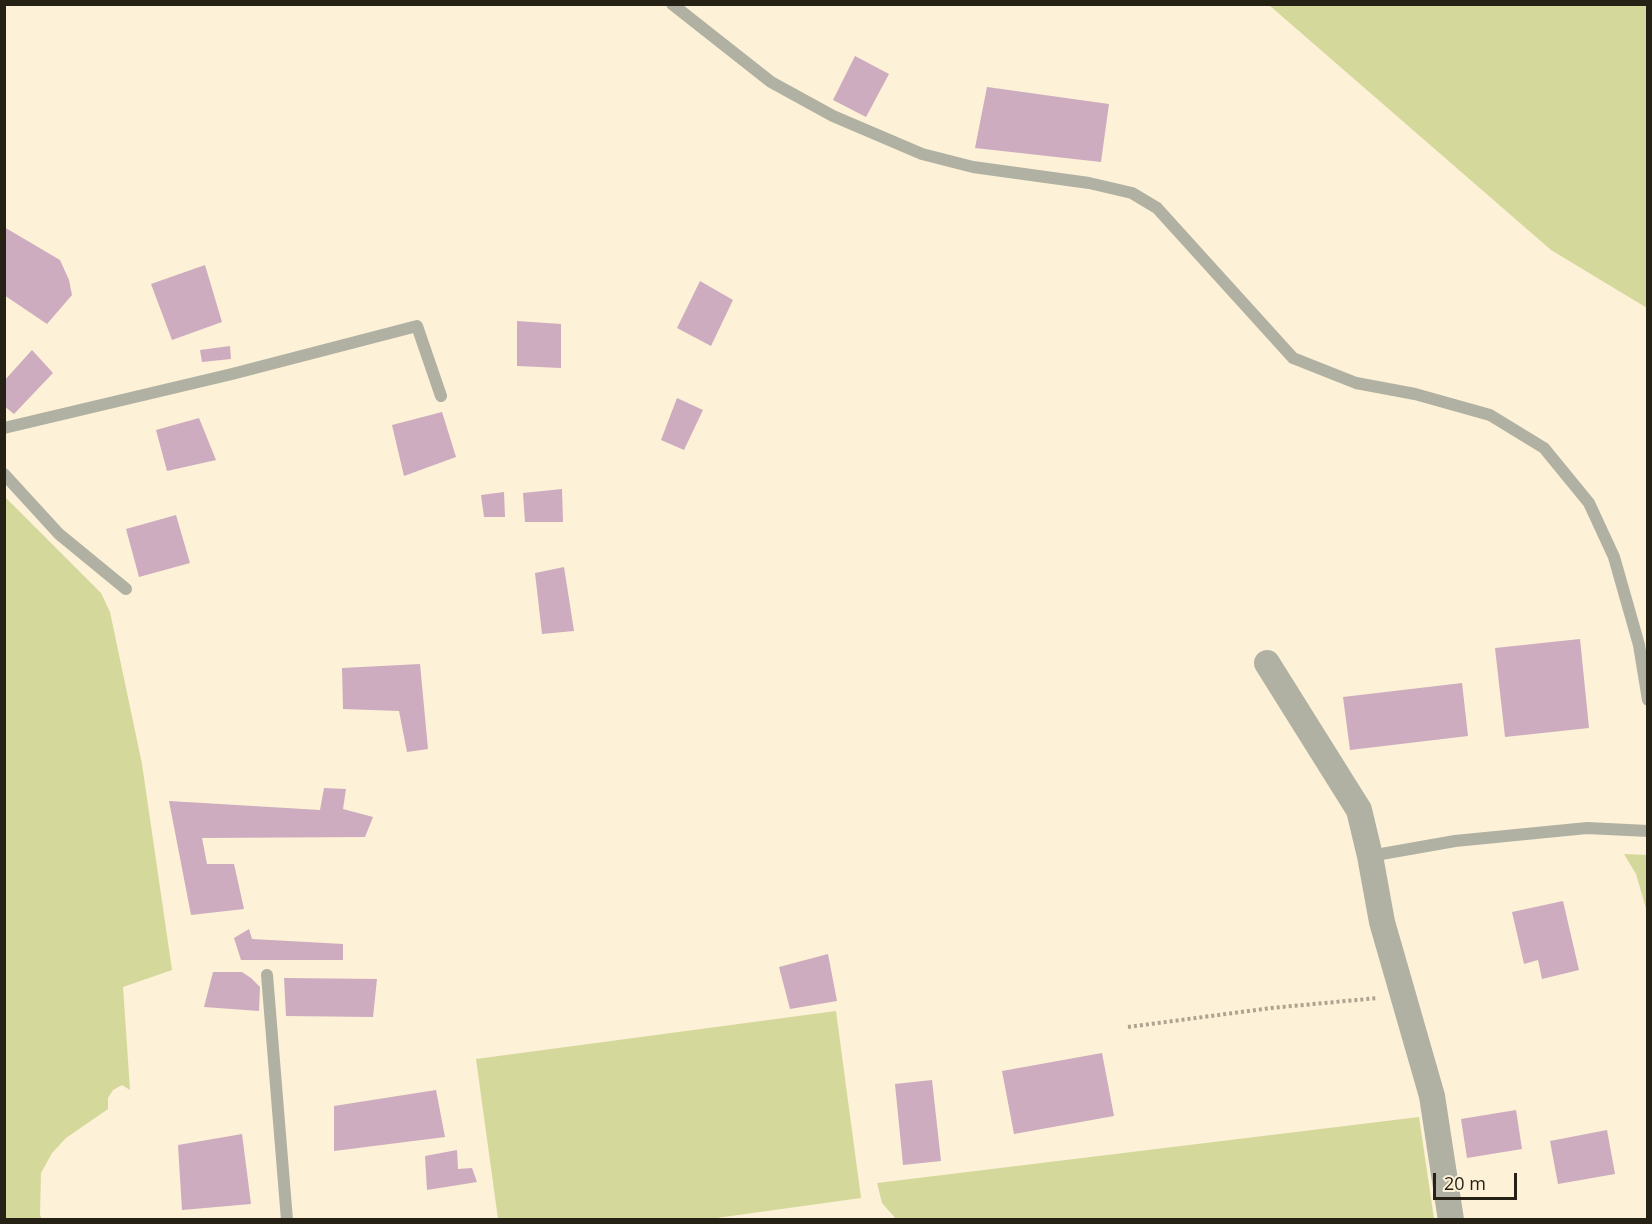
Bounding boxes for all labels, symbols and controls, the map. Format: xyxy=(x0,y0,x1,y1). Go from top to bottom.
scale bar xyxy=(1436,1161,1520,1199)
text: 20 m xyxy=(1444,1171,1486,1195)

